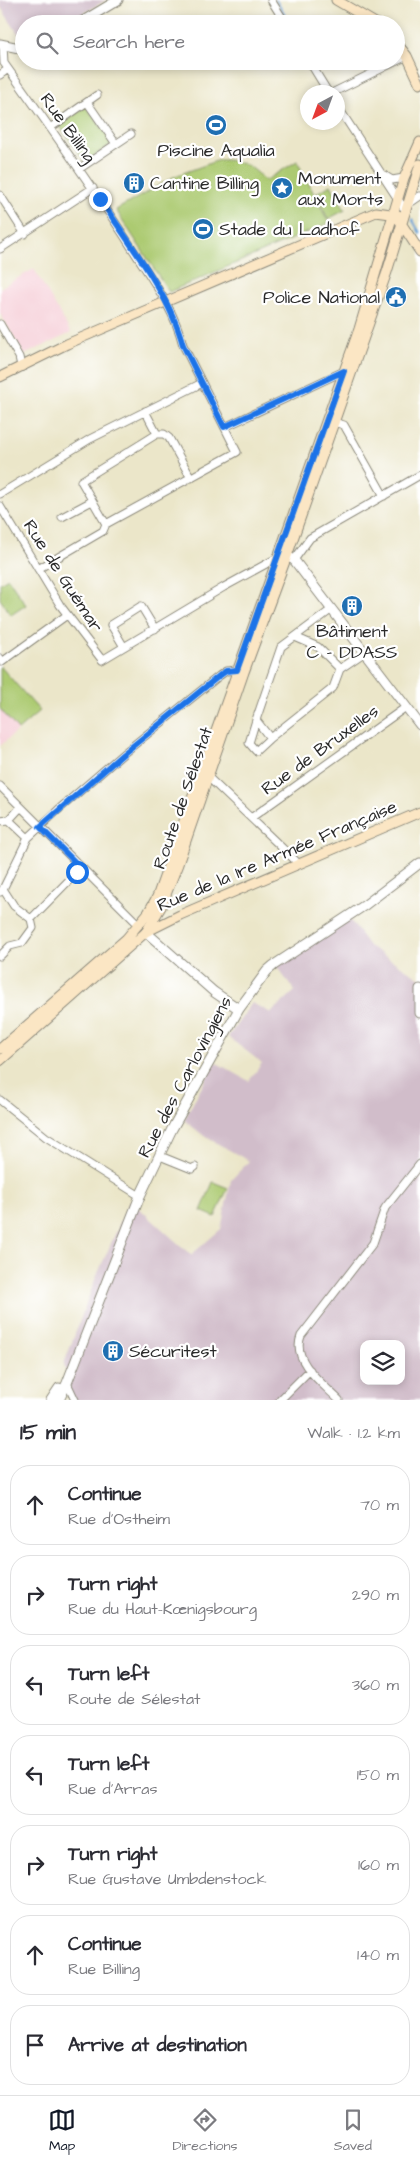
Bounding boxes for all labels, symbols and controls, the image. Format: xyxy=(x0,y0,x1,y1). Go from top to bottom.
search box xyxy=(15,15,405,70)
icon: search xyxy=(33,29,61,57)
text: Search here xyxy=(73,29,185,56)
north arrow xyxy=(300,85,345,130)
street label: Rue Billing xyxy=(33,88,102,169)
sports icon: Piscine Aqualia xyxy=(204,113,228,137)
place label: Piscine Aqualia xyxy=(157,138,275,163)
place label: Monument aux Morts xyxy=(298,166,383,212)
building icon: Cantine Billing xyxy=(122,171,146,195)
place label: Cantine Billing xyxy=(150,171,259,197)
place icon: Monument aux Morts xyxy=(270,176,294,200)
route end xyxy=(89,188,112,211)
sports icon: Stade du Ladhof xyxy=(191,217,215,241)
place label: Stade du Ladhof xyxy=(219,217,360,242)
place label: Police National xyxy=(263,285,380,310)
public building icon: Police National xyxy=(384,285,408,309)
street label: Rue de Guémar xyxy=(17,515,109,637)
building icon: Bâtiment C - DDASS xyxy=(340,594,364,618)
place label: Bâtiment C - DDASS xyxy=(307,619,397,665)
street label: Rue de Bruxelles xyxy=(256,699,384,801)
street label: Route de Sélestat xyxy=(147,723,219,873)
street label: Rue de la 1re Armée Française xyxy=(153,794,401,918)
route start xyxy=(66,861,89,884)
street label: Rue des Carlovingiens xyxy=(132,992,239,1163)
building icon: Sécuritest xyxy=(101,1339,125,1363)
place label: Sécuritest xyxy=(129,1339,218,1364)
map controls xyxy=(360,1340,405,1385)
button: layers xyxy=(360,1340,405,1385)
text: 15 min xyxy=(20,1418,76,1447)
text: Walk · 1.2 km xyxy=(307,1422,400,1444)
text: Continue xyxy=(68,1481,142,1508)
icon: ahead xyxy=(21,1491,49,1519)
text: 70 m xyxy=(360,1494,399,1516)
text: Rue d'Ostheim xyxy=(68,1508,170,1530)
text: Turn right xyxy=(68,1571,157,1598)
icon: right xyxy=(21,1581,49,1609)
text: 290 m xyxy=(352,1584,399,1606)
text: Rue du Haut-Kœnigsbourg xyxy=(68,1598,257,1620)
text: Turn left xyxy=(68,1661,149,1688)
icon: left xyxy=(21,1671,49,1699)
text: 360 m xyxy=(352,1674,399,1696)
text: Route de Sélestat xyxy=(68,1688,201,1710)
text: Turn left xyxy=(68,1751,149,1778)
icon: left xyxy=(21,1761,49,1789)
text: 150 m xyxy=(357,1764,399,1786)
text: Rue d'Arras xyxy=(68,1778,157,1800)
text: Turn right xyxy=(68,1841,157,1868)
icon: right xyxy=(21,1851,49,1879)
text: 160 m xyxy=(358,1854,399,1876)
text: Rue Gustave Umbdenstock xyxy=(68,1868,267,1890)
text: Continue xyxy=(68,1931,142,1958)
icon: ahead xyxy=(21,1941,49,1969)
text: 140 m xyxy=(357,1944,399,1966)
text: Rue Billing xyxy=(68,1958,140,1980)
icon: arrive xyxy=(21,2031,49,2059)
text: Arrive at destination xyxy=(68,2032,247,2059)
tab: Map xyxy=(48,2106,76,2156)
tab: Directions xyxy=(172,2106,237,2156)
tab: Saved xyxy=(334,2106,372,2156)

